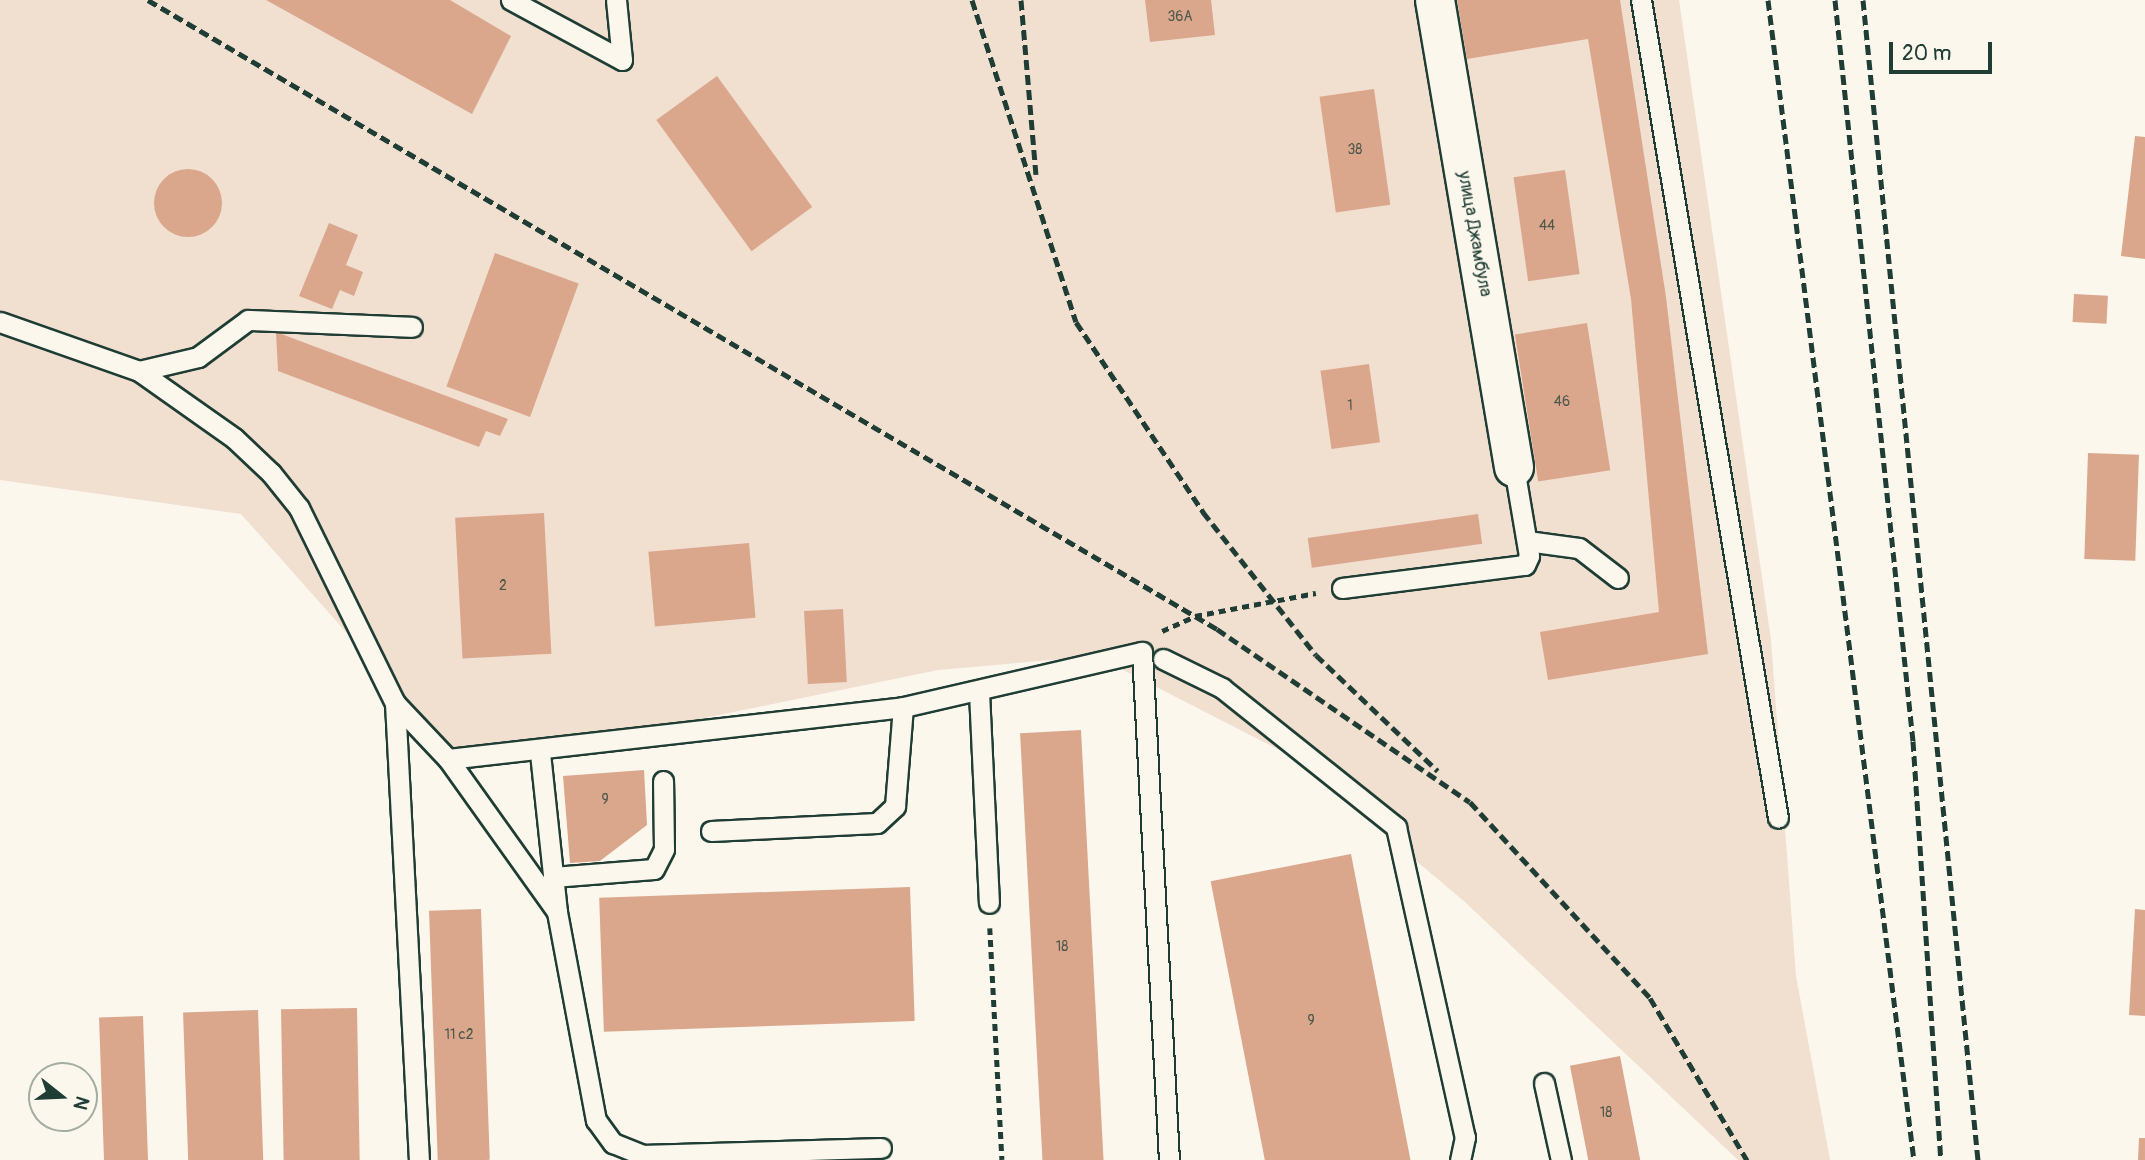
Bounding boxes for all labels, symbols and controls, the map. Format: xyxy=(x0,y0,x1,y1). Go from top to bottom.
house number: 36А xyxy=(1167,9,1193,25)
scale bar xyxy=(1893,28,1996,72)
text: 20 m xyxy=(1902,40,1951,67)
house number: 38 xyxy=(1348,142,1362,158)
street label: улица Джамбула xyxy=(1452,170,1496,298)
house number: 44 xyxy=(1539,218,1555,234)
house number: 46 xyxy=(1554,394,1570,410)
house number: 1 xyxy=(1347,398,1353,414)
house number: 2 xyxy=(499,578,507,594)
house number: 9 xyxy=(601,792,609,808)
house number: 18 xyxy=(1056,939,1068,955)
house number: 9 xyxy=(1307,1013,1315,1029)
house number: 11 с2 xyxy=(445,1027,473,1043)
north arrow xyxy=(28,1062,98,1132)
text: N xyxy=(68,1093,94,1113)
house number: 18 xyxy=(1600,1105,1612,1121)

